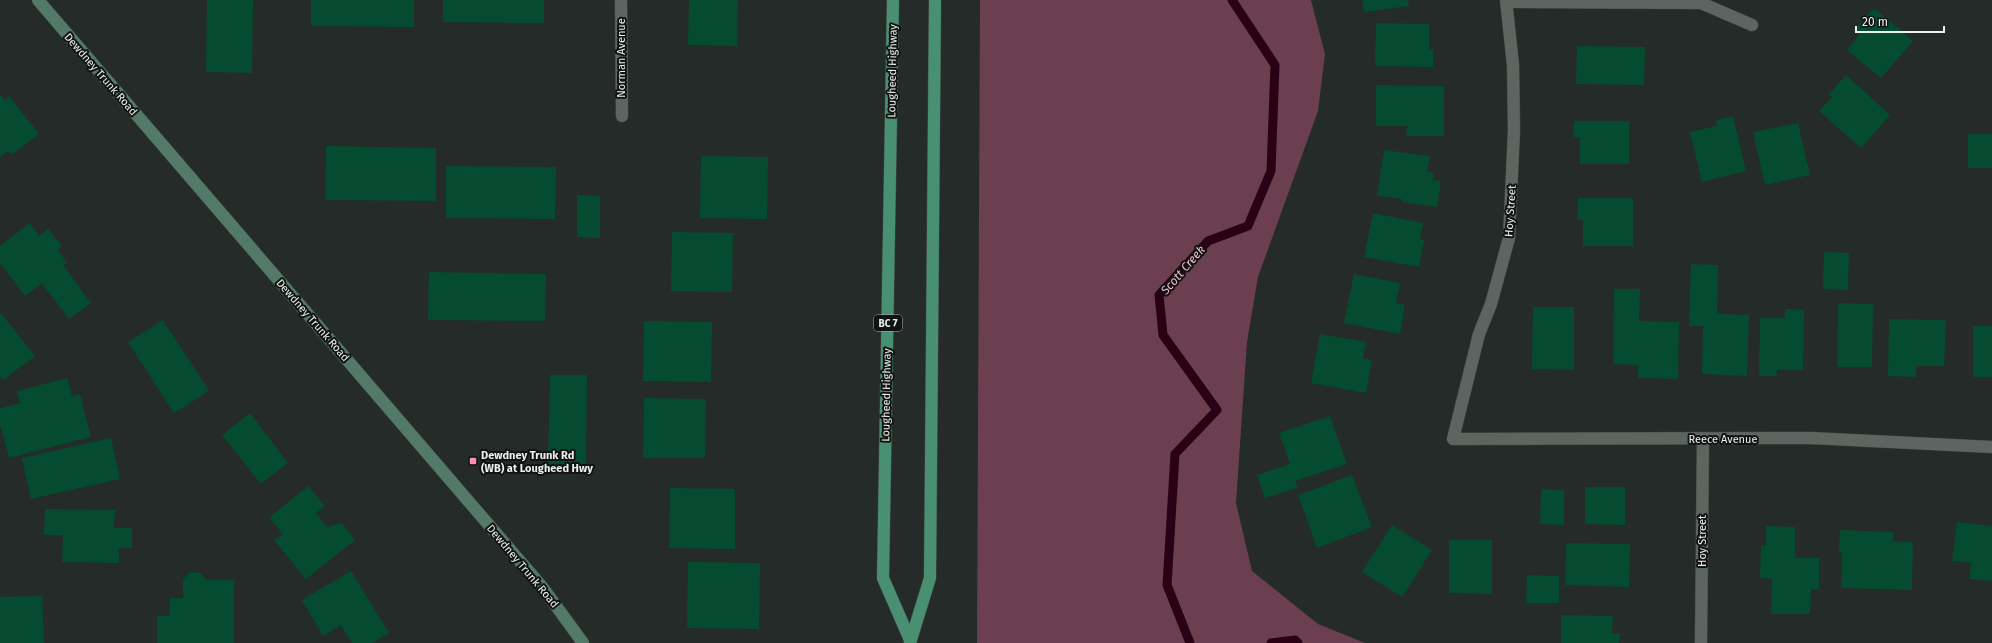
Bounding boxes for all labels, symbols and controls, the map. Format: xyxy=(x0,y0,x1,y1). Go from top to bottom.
scale bar xyxy=(1856,8,1944,34)
text: 20 m xyxy=(1862,15,1888,29)
street label: Norman Avenue xyxy=(615,18,628,98)
street label: Lougheed Highway xyxy=(885,24,900,118)
street label: Dewdney Trunk Road xyxy=(61,31,140,118)
street label: Hoy Street xyxy=(1502,185,1519,237)
water label: Scott Creek xyxy=(1157,242,1208,298)
street label: Dewdney Trunk Road xyxy=(273,277,352,364)
road number: BC 7 xyxy=(874,315,902,331)
street label: Lougheed Highway xyxy=(879,348,894,442)
street label: Reece Avenue xyxy=(1689,433,1757,446)
place label: Dewdney Trunk Rd (WB) at Lougheed Hwy xyxy=(481,449,593,475)
marker: Dewdney Trunk Rd (WB) at Lougheed Hwy xyxy=(468,456,478,466)
street label: Hoy Street xyxy=(1696,515,1709,567)
street label: Dewdney Trunk Road xyxy=(484,522,561,611)

